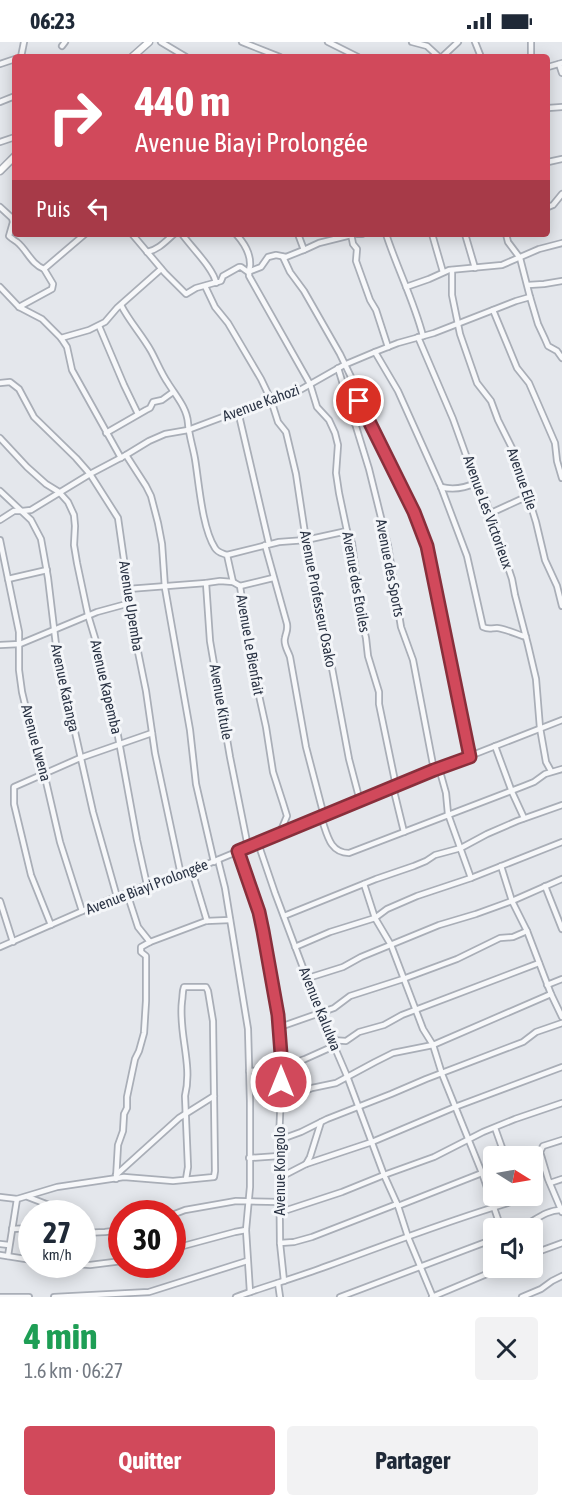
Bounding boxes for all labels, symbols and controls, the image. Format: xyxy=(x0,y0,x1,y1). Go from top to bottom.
text: 06:23 xyxy=(30,8,75,34)
text: 440 m xyxy=(135,77,230,125)
icon: right xyxy=(36,78,114,156)
text: Avenue Biayi Prolongée xyxy=(135,127,368,158)
icon: left xyxy=(82,192,115,225)
text: Puis xyxy=(36,196,70,222)
pin xyxy=(333,375,384,426)
street label: Avenue Kahozi xyxy=(220,381,302,424)
icon: arrive xyxy=(342,384,375,417)
street label: Avenue Elie xyxy=(504,446,541,512)
street label: Avenue Les Victorieux xyxy=(460,453,517,571)
street label: Avenue des Sports xyxy=(373,518,408,618)
street label: Avenue Professeur Osako xyxy=(297,529,340,669)
street label: Avenue des Etoiles xyxy=(339,530,374,634)
street label: Avenue Upemba xyxy=(116,560,147,652)
street label: Avenue Le Bienfait xyxy=(233,593,268,697)
street label: Avenue Kapemba xyxy=(87,638,126,736)
street label: Avenue Katanga xyxy=(48,642,83,733)
street label: Avenue Kitule xyxy=(206,663,237,741)
street label: Avenue Lwena xyxy=(18,703,55,783)
street label: Avenue Biayi Prolongée xyxy=(83,855,210,918)
street label: Avenue Kalulwa xyxy=(296,965,345,1053)
position arrow xyxy=(249,1050,313,1114)
street label: Avenue Kongolo xyxy=(271,1126,288,1216)
north arrow xyxy=(483,1146,543,1206)
map controls xyxy=(483,1146,543,1278)
speed limit sign: 30 xyxy=(108,1200,186,1278)
text: 27 xyxy=(43,1215,71,1249)
button: sound xyxy=(483,1218,543,1278)
text: km/h xyxy=(42,1246,72,1263)
text: 4 min xyxy=(24,1315,98,1357)
button: close xyxy=(475,1317,538,1380)
text: 1.6 km · 06:27 xyxy=(24,1359,123,1382)
button: Quitter xyxy=(24,1426,275,1495)
button: Partager xyxy=(287,1426,538,1495)

